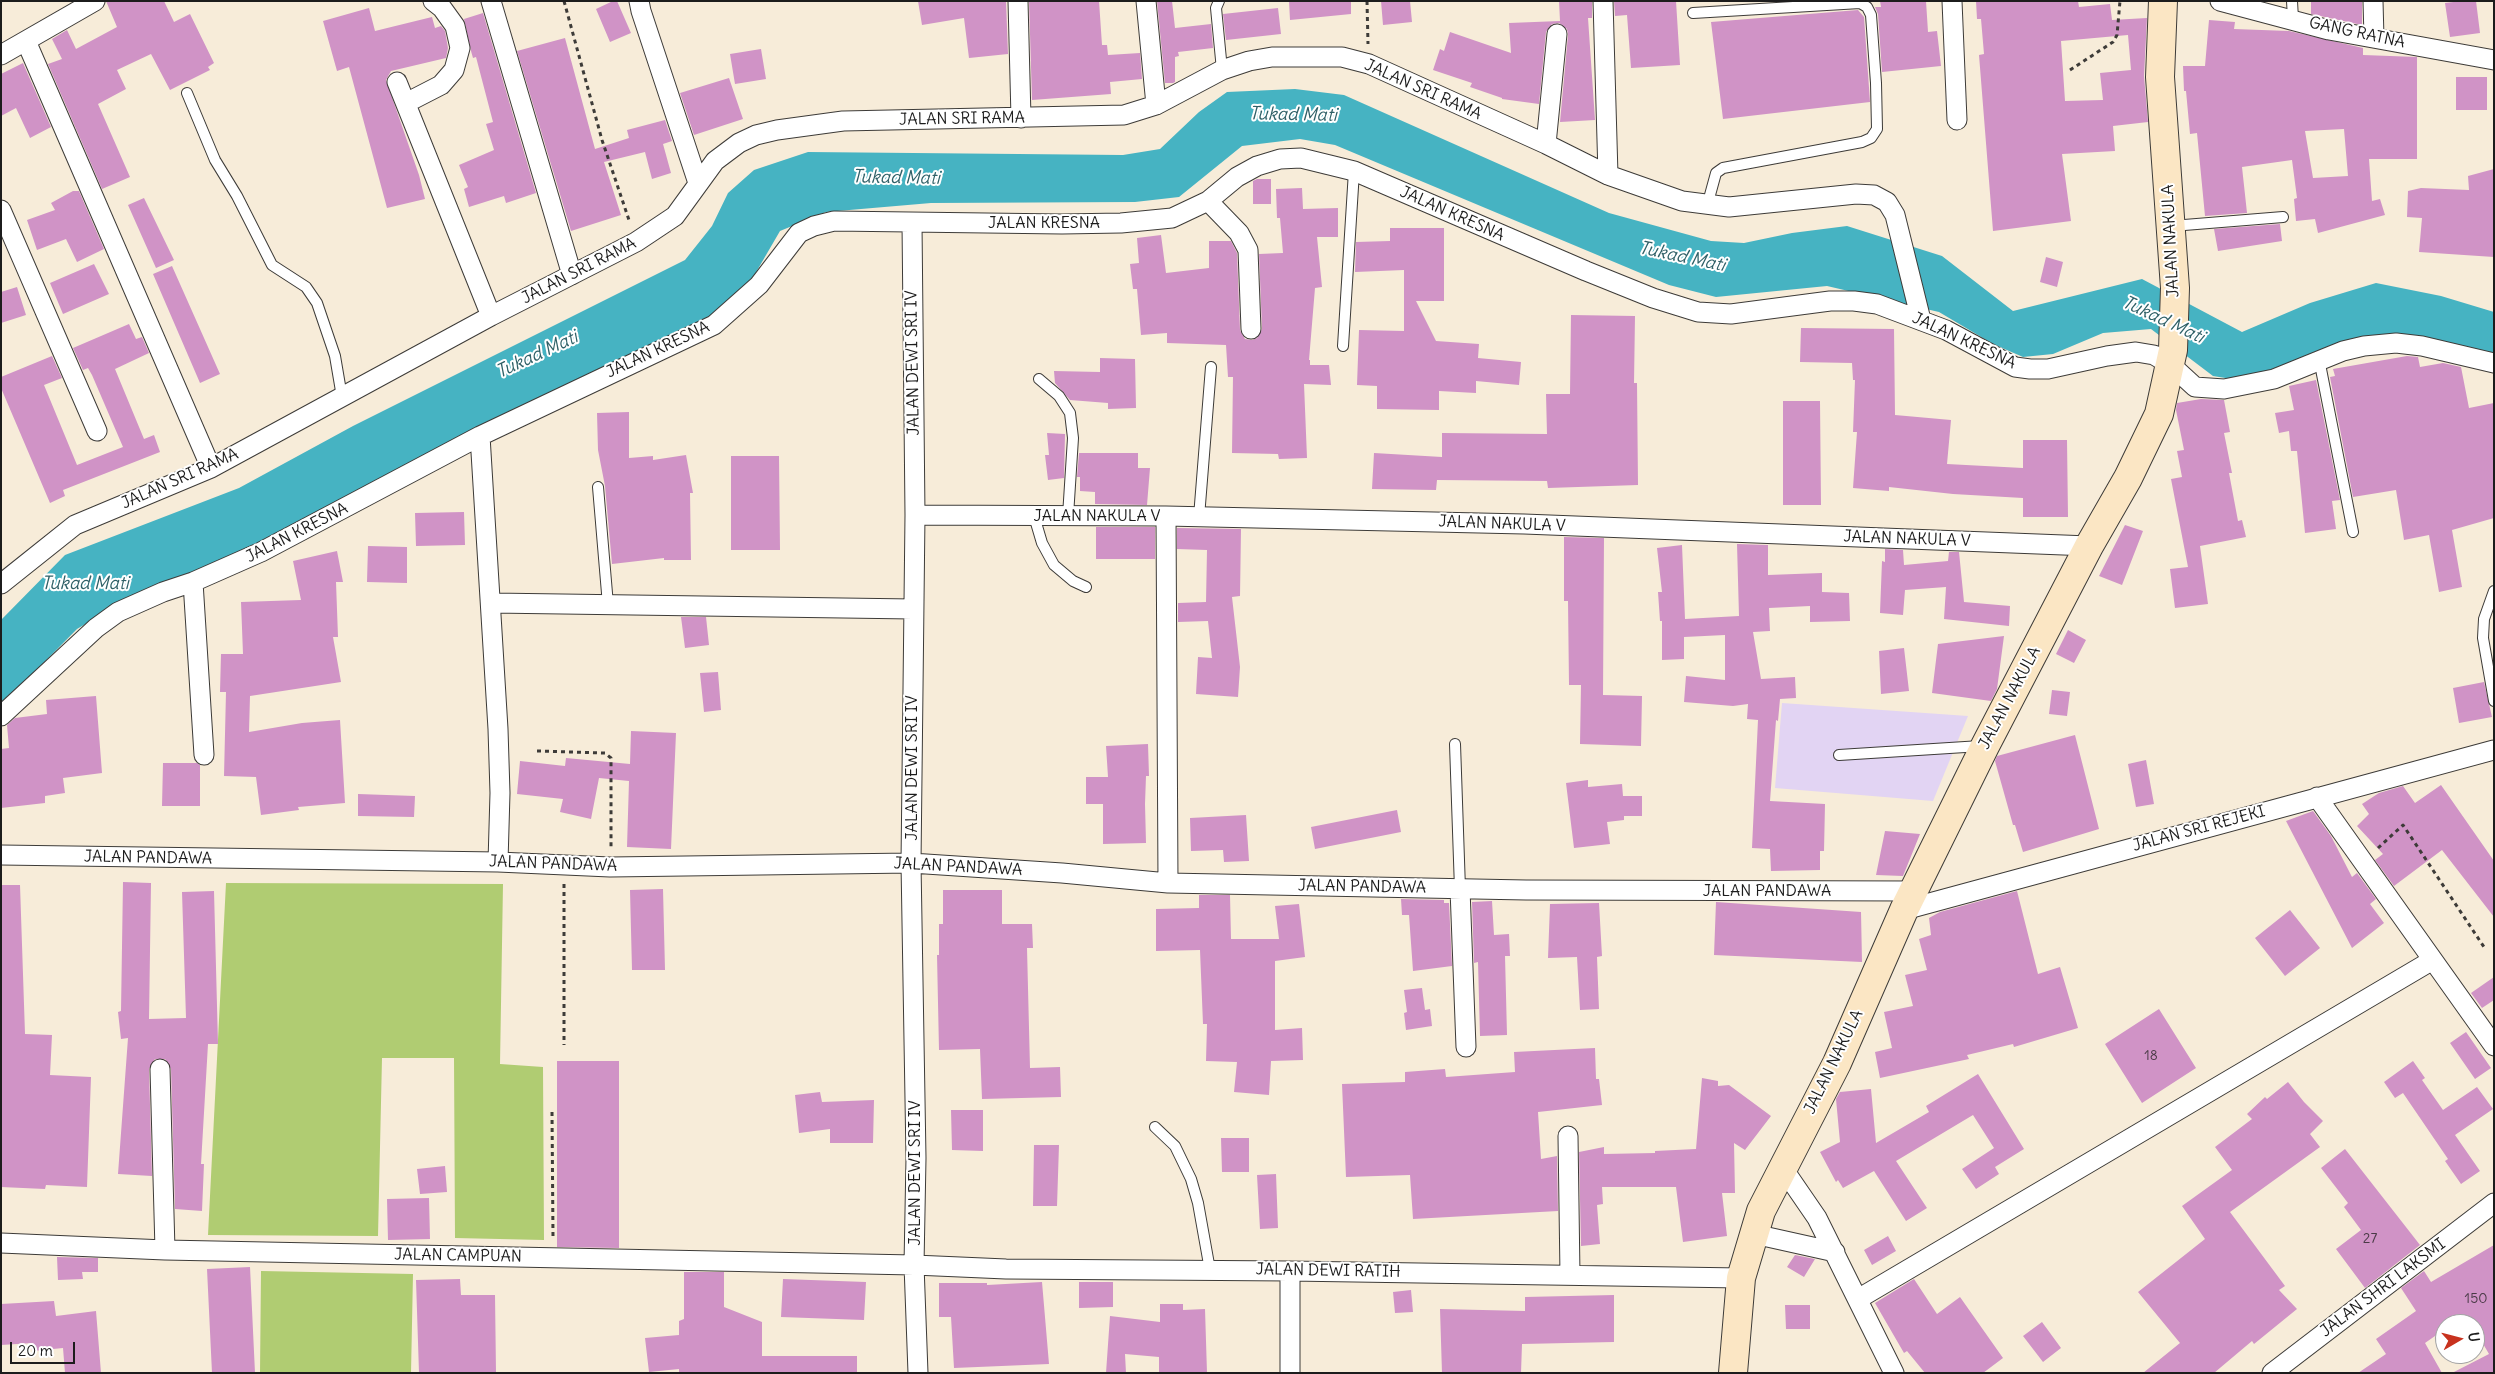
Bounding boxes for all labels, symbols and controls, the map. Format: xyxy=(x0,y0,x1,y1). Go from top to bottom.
street label: GANG RATNA xyxy=(2307,13,2407,53)
street label: JALAN SRI RAMA xyxy=(1362,56,1484,124)
water label: Tukad Mati xyxy=(1249,103,1337,127)
street label: JALAN SRI RAMA xyxy=(899,108,1025,130)
water label: Tukad Mati xyxy=(852,166,940,190)
street label: JALAN KRESNA xyxy=(1397,182,1507,246)
street label: JALAN NAKULA xyxy=(2158,184,2184,298)
street label: JALAN KRESNA xyxy=(988,213,1100,233)
street label: JALAN SRI RAMA xyxy=(519,234,639,308)
water label: Tukad Mati xyxy=(1637,237,1727,277)
street label: JALAN DEWI SRI IV xyxy=(902,290,924,436)
water label: Tukad Mati xyxy=(2119,292,2207,348)
street label: JALAN KRESNA xyxy=(1909,309,2019,373)
street label: JALAN KRESNA xyxy=(603,318,713,382)
water label: Tukad Mati xyxy=(493,327,581,383)
street label: JALAN SRI RAMA xyxy=(119,445,241,513)
street label: JALAN KRESNA xyxy=(243,499,351,567)
street label: JALAN NAKULA V xyxy=(1033,506,1161,526)
street label: JALAN NAKULA V xyxy=(1438,512,1566,536)
street label: JALAN NAKULA V xyxy=(1843,527,1971,551)
water label: Tukad Mati xyxy=(41,573,129,595)
street label: JALAN NAKULA xyxy=(1975,643,2045,753)
street label: JALAN DEWI SRI IV xyxy=(902,695,922,841)
street label: JALAN SRI REJEKI xyxy=(2131,802,2267,856)
street label: JALAN PANDAWA xyxy=(84,847,212,869)
street label: JALAN PANDAWA xyxy=(488,852,618,876)
street label: JALAN PANDAWA xyxy=(893,854,1023,880)
street label: JALAN PANDAWA xyxy=(1298,876,1426,898)
street label: JALAN PANDAWA xyxy=(1703,881,1831,901)
street label: JALAN NAKULA xyxy=(1801,1007,1867,1117)
house number: 18 xyxy=(2144,1048,2158,1064)
street label: JALAN DEWI SRI IV xyxy=(905,1100,925,1246)
house number: 27 xyxy=(2363,1231,2377,1247)
street label: JALAN SHRI LAKSMI xyxy=(2317,1235,2449,1341)
street label: JALAN CAMPUAN xyxy=(394,1245,522,1267)
street label: JALAN DEWI RATIH xyxy=(1255,1260,1401,1282)
house number: 150 xyxy=(2465,1291,2487,1307)
north arrow xyxy=(2435,1314,2485,1364)
text: U xyxy=(2464,1331,2483,1343)
scale bar xyxy=(12,1332,78,1364)
text: 20 m xyxy=(18,1341,53,1360)

